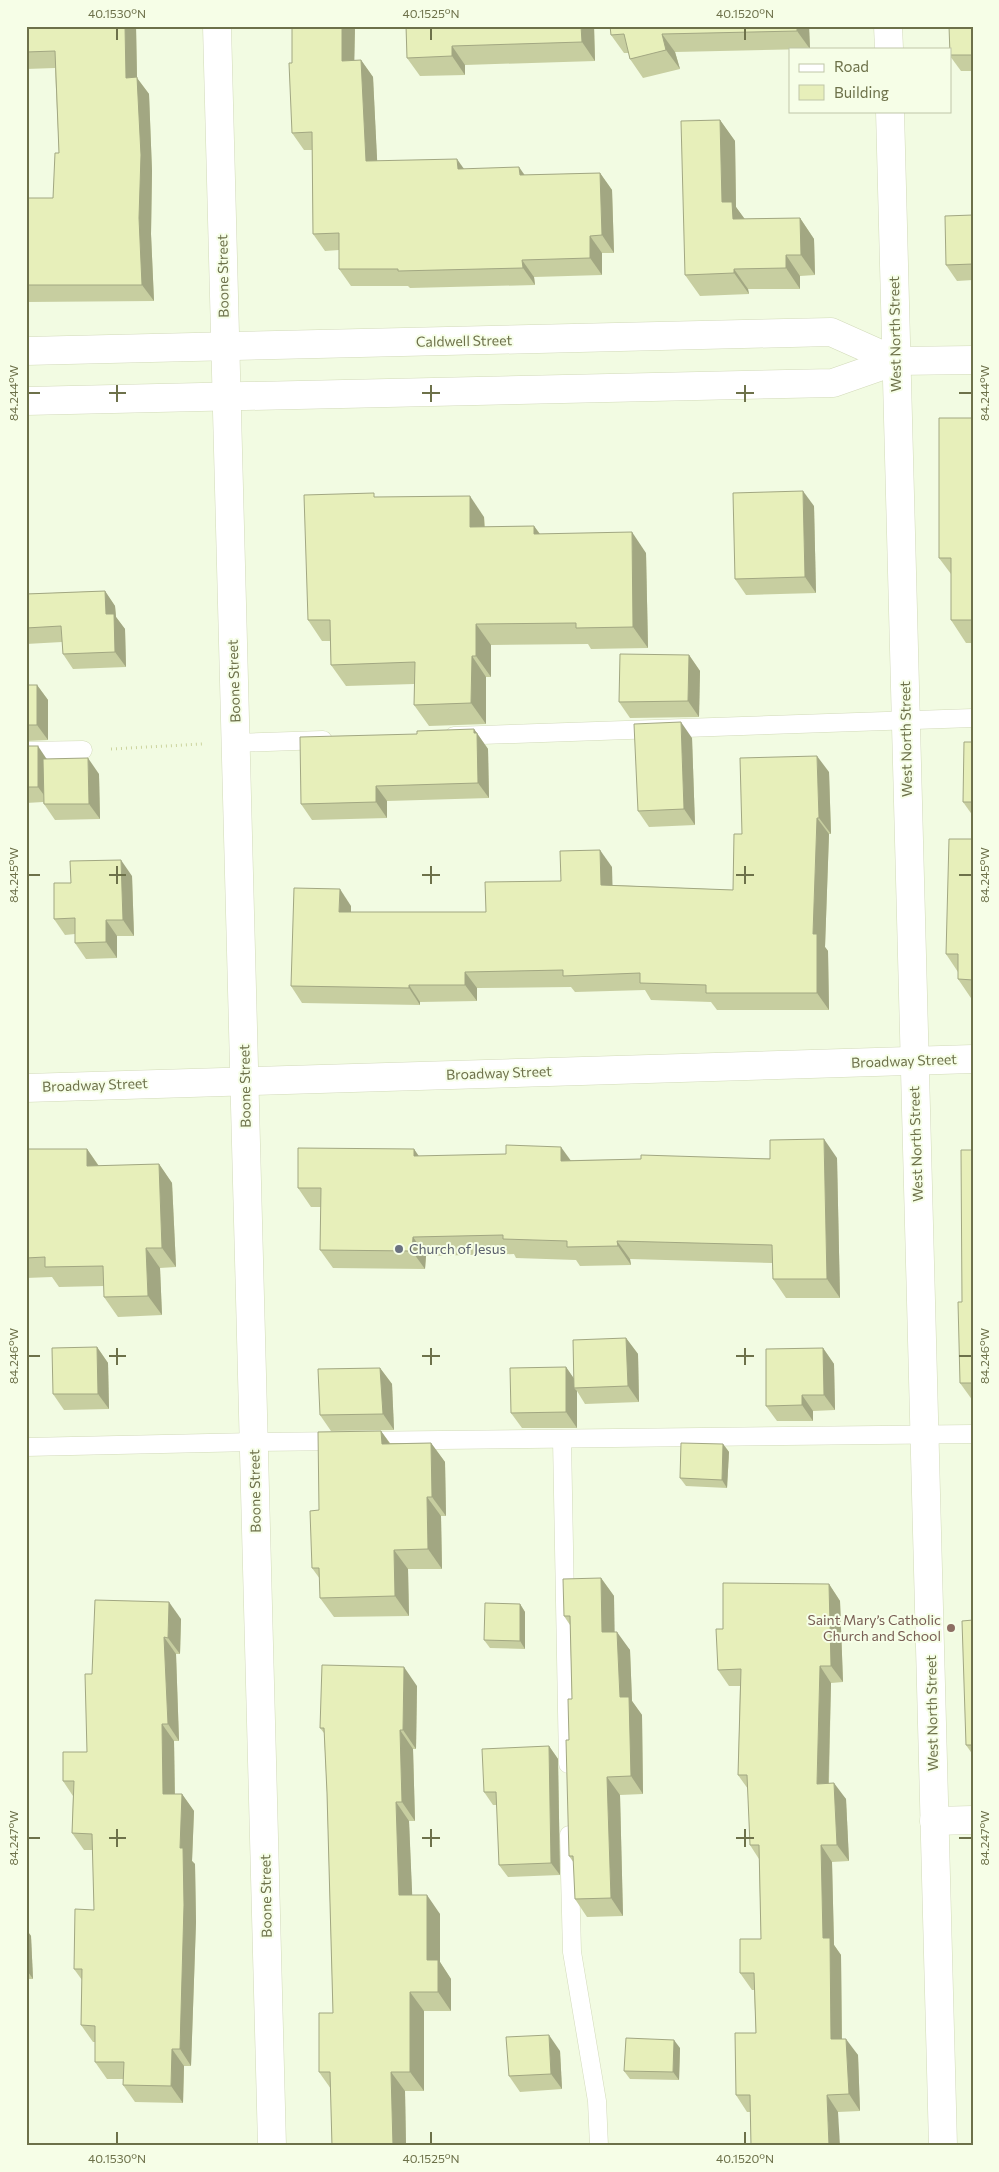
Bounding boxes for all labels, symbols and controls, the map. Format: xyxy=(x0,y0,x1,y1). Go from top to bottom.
text: 40.1530°N xyxy=(88,6,146,20)
text: 40.1525°N xyxy=(402,6,460,20)
text: 40.1520°N xyxy=(716,6,774,20)
legend xyxy=(789,48,952,112)
text: Road xyxy=(834,57,869,75)
text: Building xyxy=(834,83,889,101)
street label: Boone Street xyxy=(213,234,232,318)
street label: West North Street xyxy=(885,276,904,392)
street label: Caldwell Street xyxy=(416,331,513,350)
text: 84.244°W xyxy=(6,365,20,421)
text: 84.244°W xyxy=(977,365,991,421)
street label: Boone Street xyxy=(224,639,243,723)
street label: West North Street xyxy=(896,681,915,797)
text: 84.245°W xyxy=(6,847,20,903)
text: 84.245°W xyxy=(977,847,991,903)
street label: Boone Street xyxy=(235,1044,254,1128)
street label: Broadway Street xyxy=(851,1050,957,1071)
street label: Broadway Street xyxy=(446,1062,552,1083)
street label: Broadway Street xyxy=(42,1074,148,1095)
street label: West North Street xyxy=(905,1086,926,1202)
place label: Church of Jesus xyxy=(409,1240,506,1257)
marker: Church of Jesus xyxy=(393,1243,405,1255)
text: 84.246°W xyxy=(6,1328,20,1384)
text: 84.246°W xyxy=(977,1328,991,1384)
street label: Boone Street xyxy=(245,1449,264,1533)
place label: Saint Mary’s Catholic Church and School xyxy=(807,1611,941,1644)
marker: Saint Mary’s Catholic Church and School xyxy=(945,1622,957,1634)
street label: West North Street xyxy=(922,1655,941,1771)
text: 84.247°W xyxy=(6,1811,20,1865)
text: 84.247°W xyxy=(977,1811,991,1865)
street label: Boone Street xyxy=(256,1854,275,1938)
text: 40.1530°N xyxy=(88,2151,146,2165)
text: 40.1525°N xyxy=(402,2151,460,2165)
text: 40.1520°N xyxy=(716,2151,774,2165)

